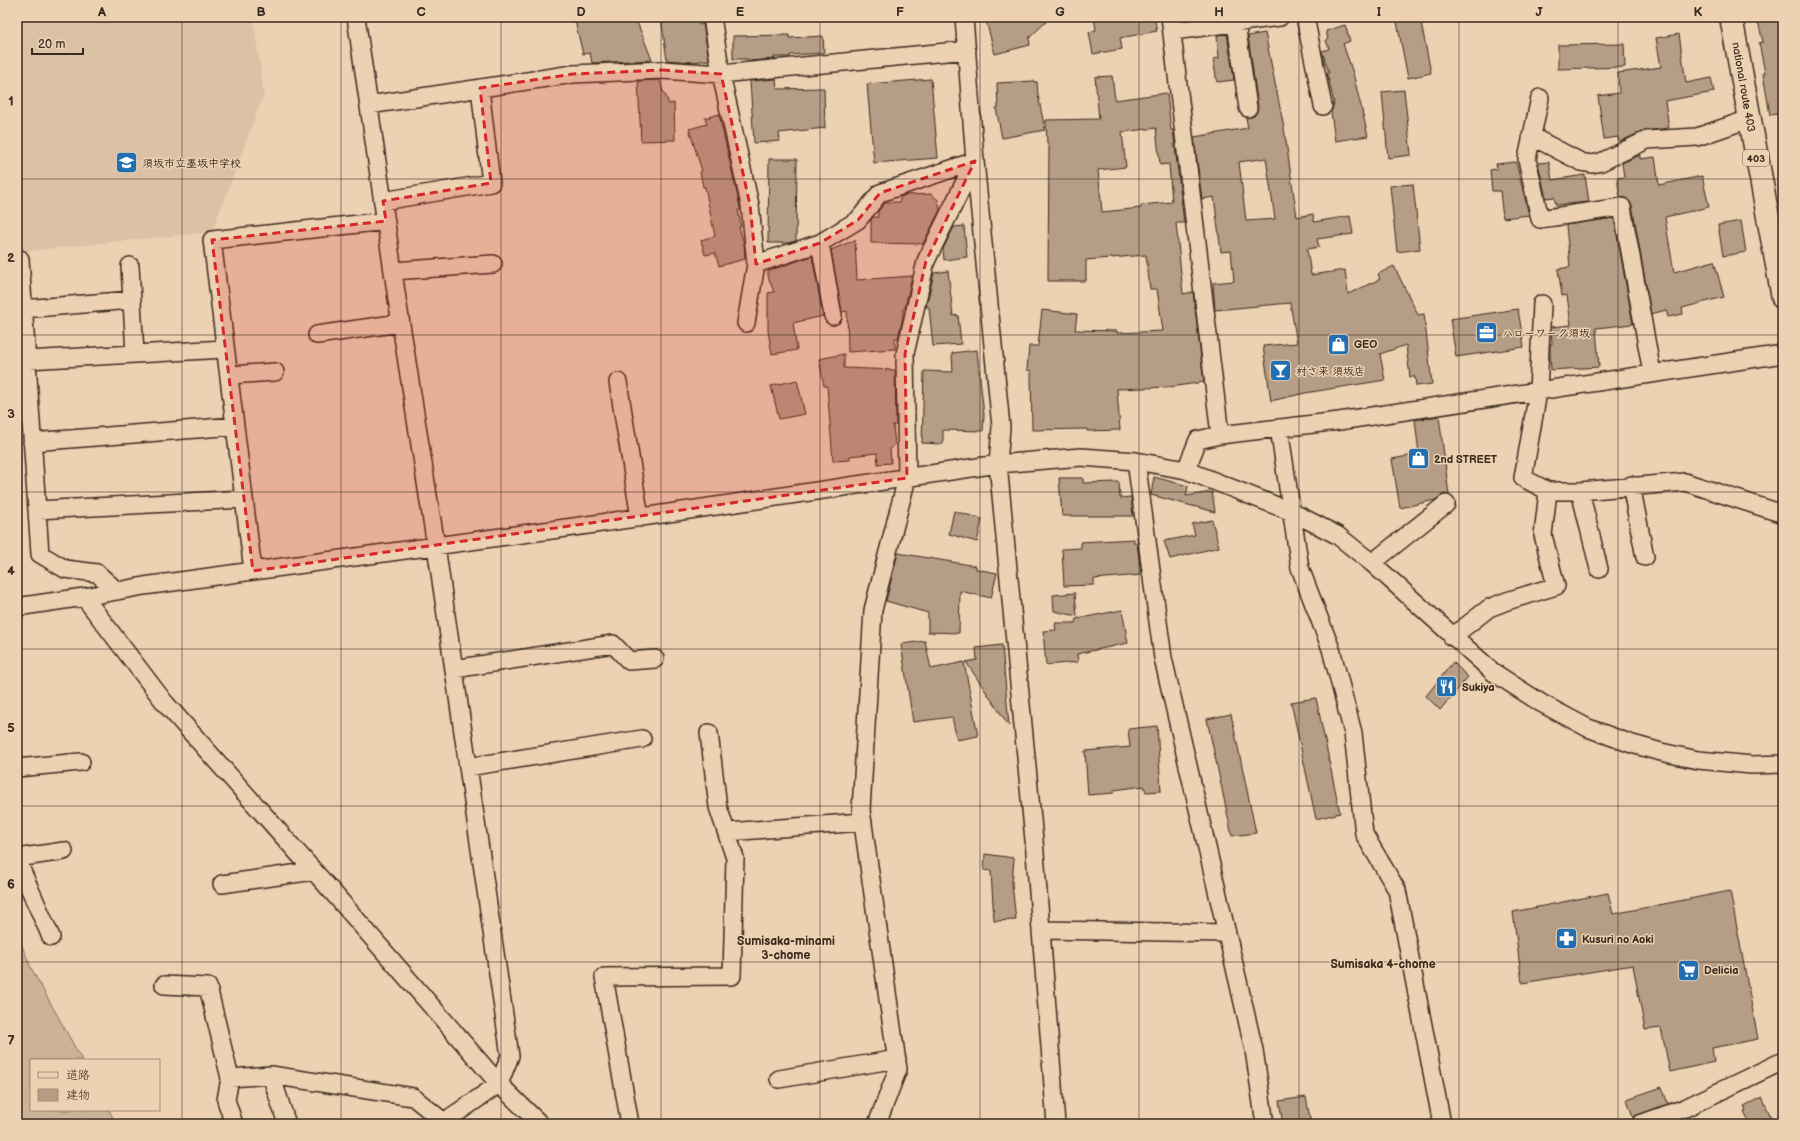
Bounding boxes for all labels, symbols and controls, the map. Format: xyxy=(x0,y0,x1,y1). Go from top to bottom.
text: A xyxy=(97,4,106,20)
text: B xyxy=(256,4,266,20)
text: C xyxy=(416,4,426,20)
text: D xyxy=(576,4,586,20)
text: E xyxy=(736,4,745,20)
text: F xyxy=(896,4,904,20)
text: G xyxy=(1055,4,1065,20)
text: H xyxy=(1214,4,1224,20)
text: I xyxy=(1377,4,1381,20)
text: J xyxy=(1535,4,1543,20)
text: K xyxy=(1694,4,1703,20)
scale bar xyxy=(32,30,83,56)
text: 20 m xyxy=(38,37,65,52)
street label: national route 403 xyxy=(1729,41,1758,133)
text: 1 xyxy=(8,93,14,109)
school or university icon: 須坂市立墨坂中学校 xyxy=(114,150,140,176)
road number: 403 xyxy=(1743,150,1769,166)
place label: 須坂市立墨坂中学校 xyxy=(142,157,241,170)
text: 2 xyxy=(7,250,15,266)
office icon: ハローワーク須坂 xyxy=(1474,320,1500,346)
place label: ハローワーク須坂 xyxy=(1502,327,1590,340)
shop icon: GEO xyxy=(1325,331,1351,357)
place label: GEO xyxy=(1354,338,1377,351)
bar icon: 村さ来 須坂店 xyxy=(1268,358,1294,384)
place label: 村さ来 須坂店 xyxy=(1296,365,1365,378)
text: 3 xyxy=(7,406,15,422)
shop icon: 2nd STREET xyxy=(1405,446,1431,472)
place label: 2nd STREET xyxy=(1434,453,1498,466)
text: 4 xyxy=(7,563,15,579)
restaurant icon: Sukiya xyxy=(1434,674,1460,700)
place label: Sukiya xyxy=(1462,681,1495,694)
text: 5 xyxy=(7,720,15,736)
text: 6 xyxy=(7,876,15,892)
pharmacy icon: Kusuri no Aoki xyxy=(1554,926,1580,952)
place label: Kusuri no Aoki xyxy=(1582,933,1654,946)
district label: Sumisaka-minami 3-chome xyxy=(737,934,835,963)
district label: Sumisaka 4-chome xyxy=(1330,957,1436,972)
supermarket icon: Delicia xyxy=(1676,957,1702,983)
place label: Delicia xyxy=(1704,964,1738,977)
text: 7 xyxy=(7,1033,15,1049)
legend xyxy=(30,1059,160,1111)
text: 道路 xyxy=(66,1068,90,1083)
text: 建物 xyxy=(66,1088,90,1103)

